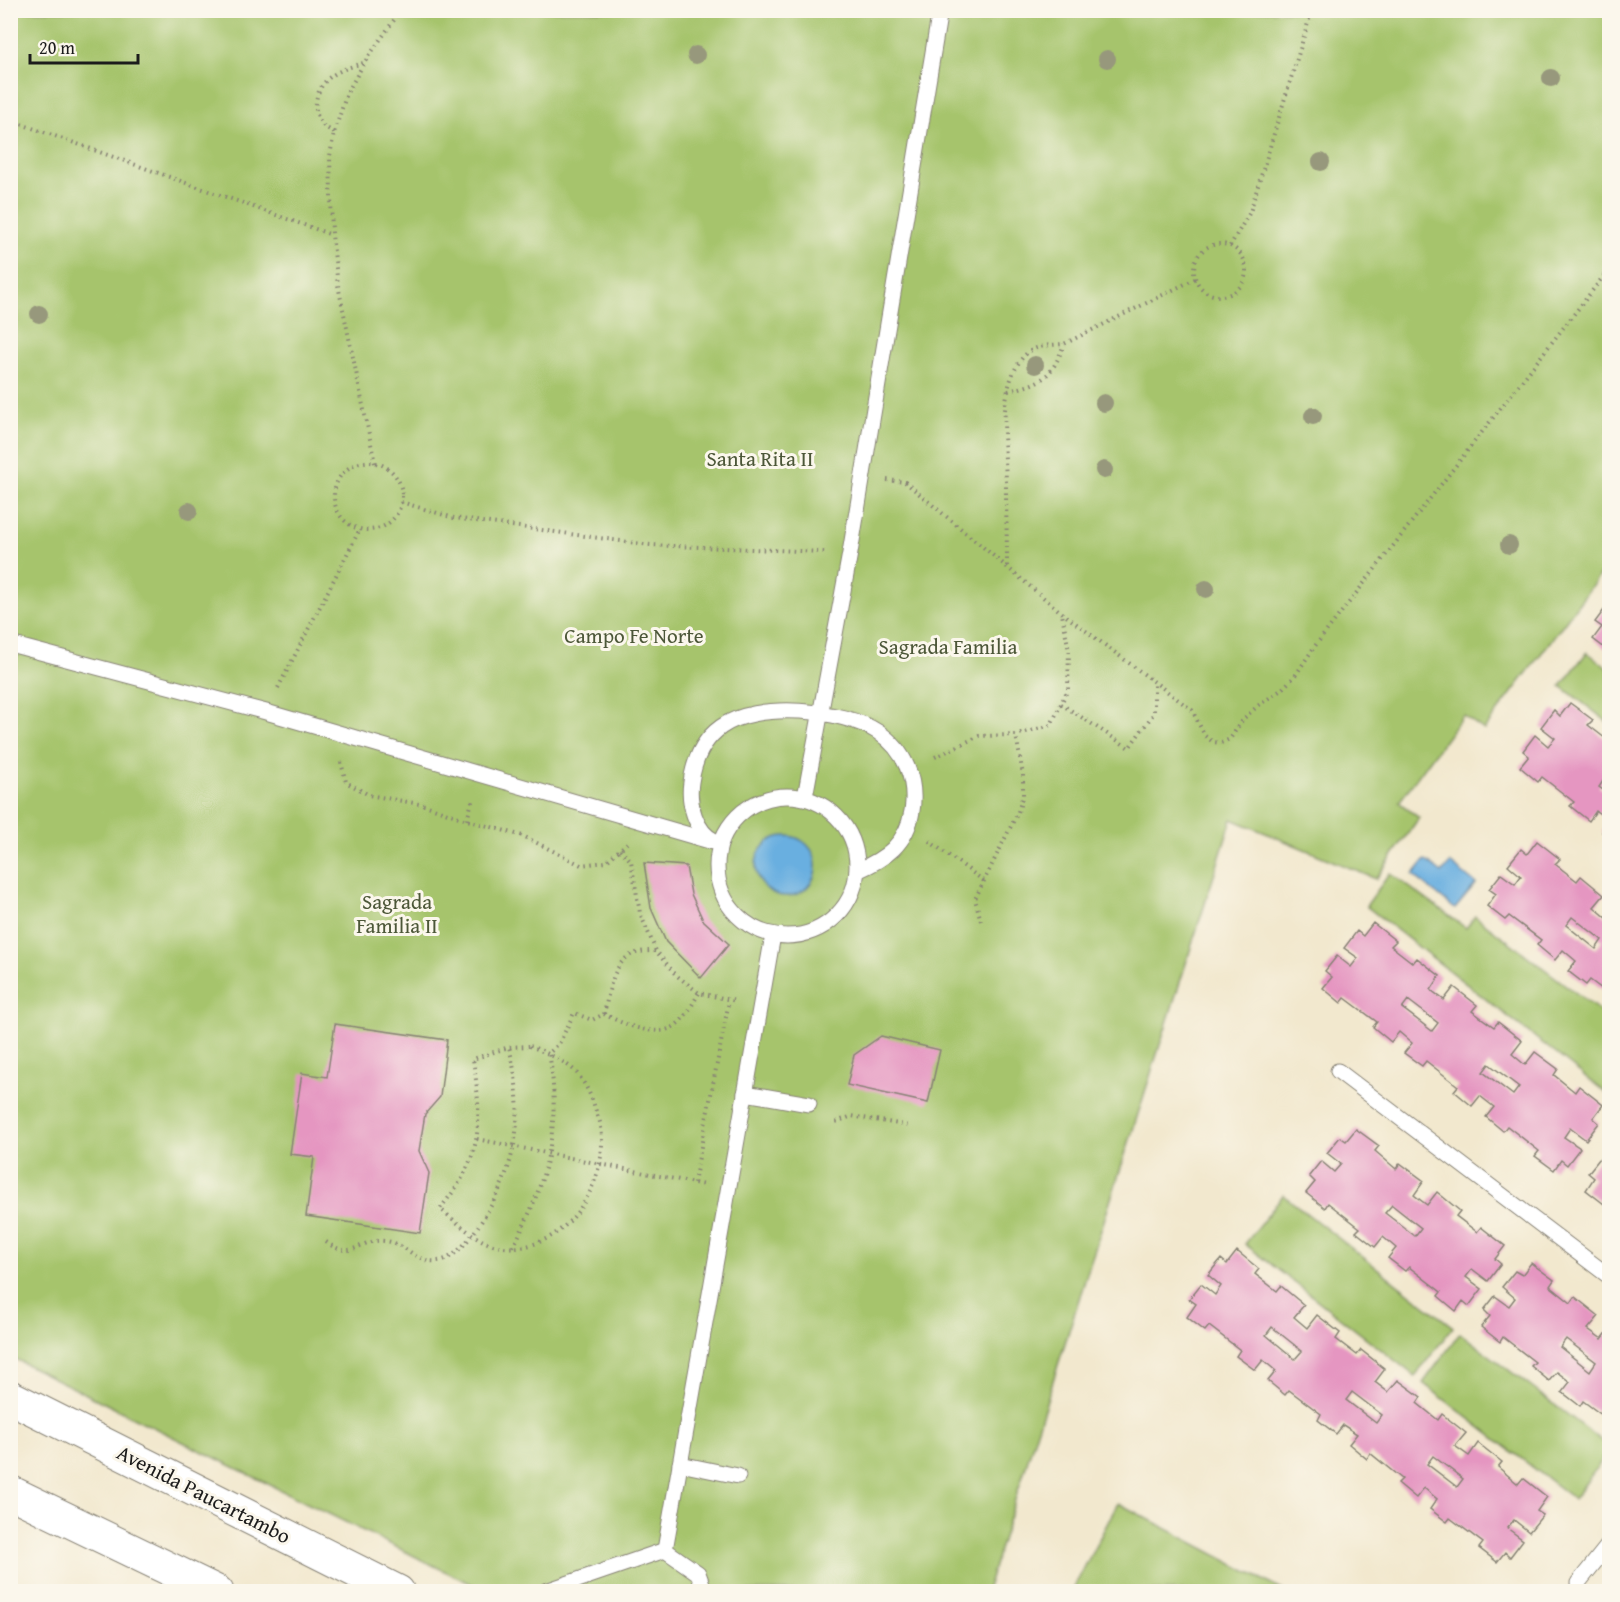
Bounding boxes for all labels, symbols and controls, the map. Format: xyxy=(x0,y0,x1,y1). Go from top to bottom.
scale bar xyxy=(30,27,138,65)
text: 20 m xyxy=(39,34,75,61)
park label: Santa Rita II xyxy=(707,443,813,474)
park label: Campo Fe Norte xyxy=(564,620,704,651)
park label: Sagrada Familia xyxy=(879,631,1018,662)
park label: Sagrada Familia II xyxy=(356,886,438,941)
street label: Avenida Paucartambo xyxy=(112,1437,296,1551)

